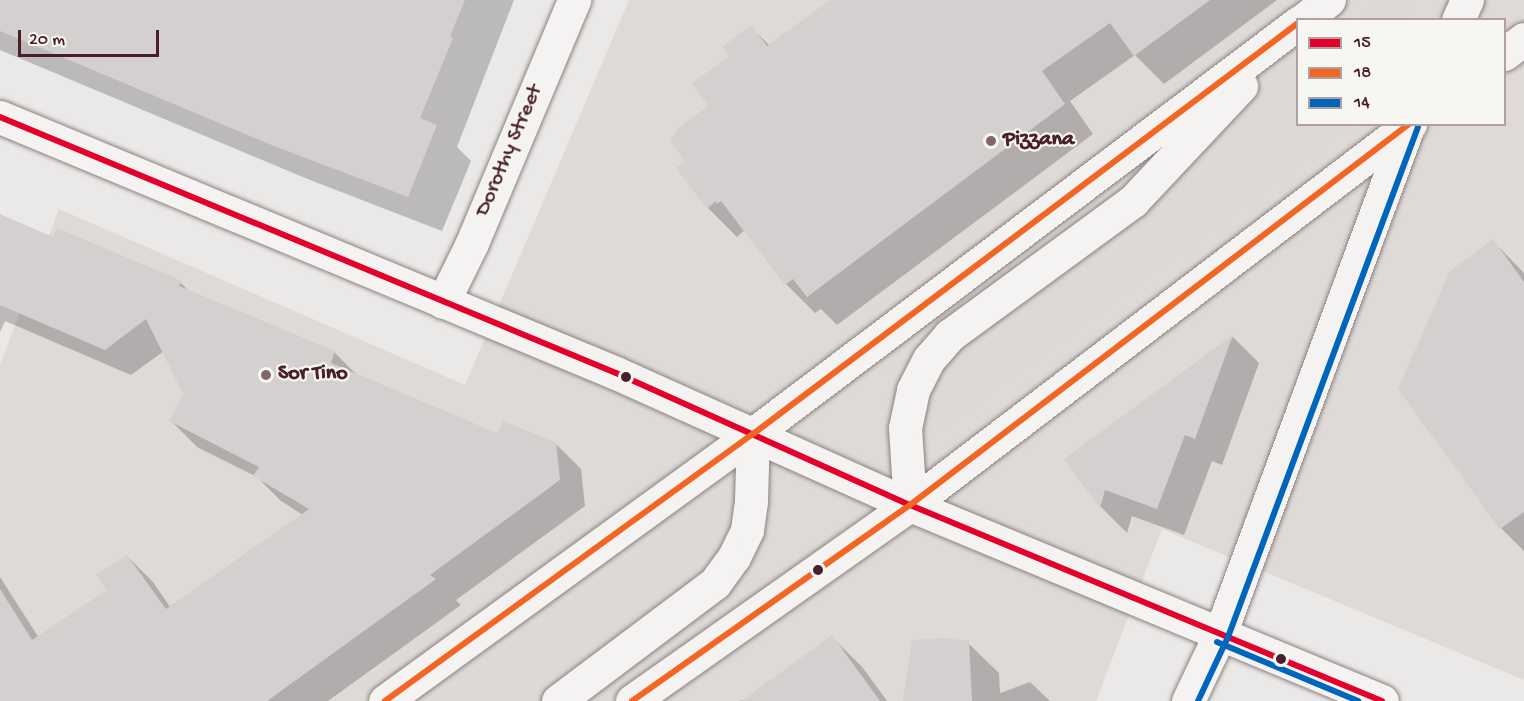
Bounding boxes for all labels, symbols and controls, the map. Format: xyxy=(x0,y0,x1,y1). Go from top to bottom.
scale bar xyxy=(21,18,162,56)
legend xyxy=(1296,18,1506,126)
text: 20 m xyxy=(29,30,65,51)
text: 15 xyxy=(1354,33,1371,54)
text: 18 xyxy=(1354,63,1371,84)
street label: Dorothy Street xyxy=(470,81,550,221)
text: 14 xyxy=(1354,93,1370,114)
place label: Pizzana xyxy=(1003,128,1074,154)
marker: Pizzana xyxy=(984,134,998,148)
place label: Sor Tino xyxy=(278,362,348,388)
marker: Sor Tino xyxy=(259,368,273,382)
unlabelled marker xyxy=(620,371,632,383)
unlabelled marker xyxy=(812,564,824,576)
unlabelled marker xyxy=(1275,653,1287,665)

